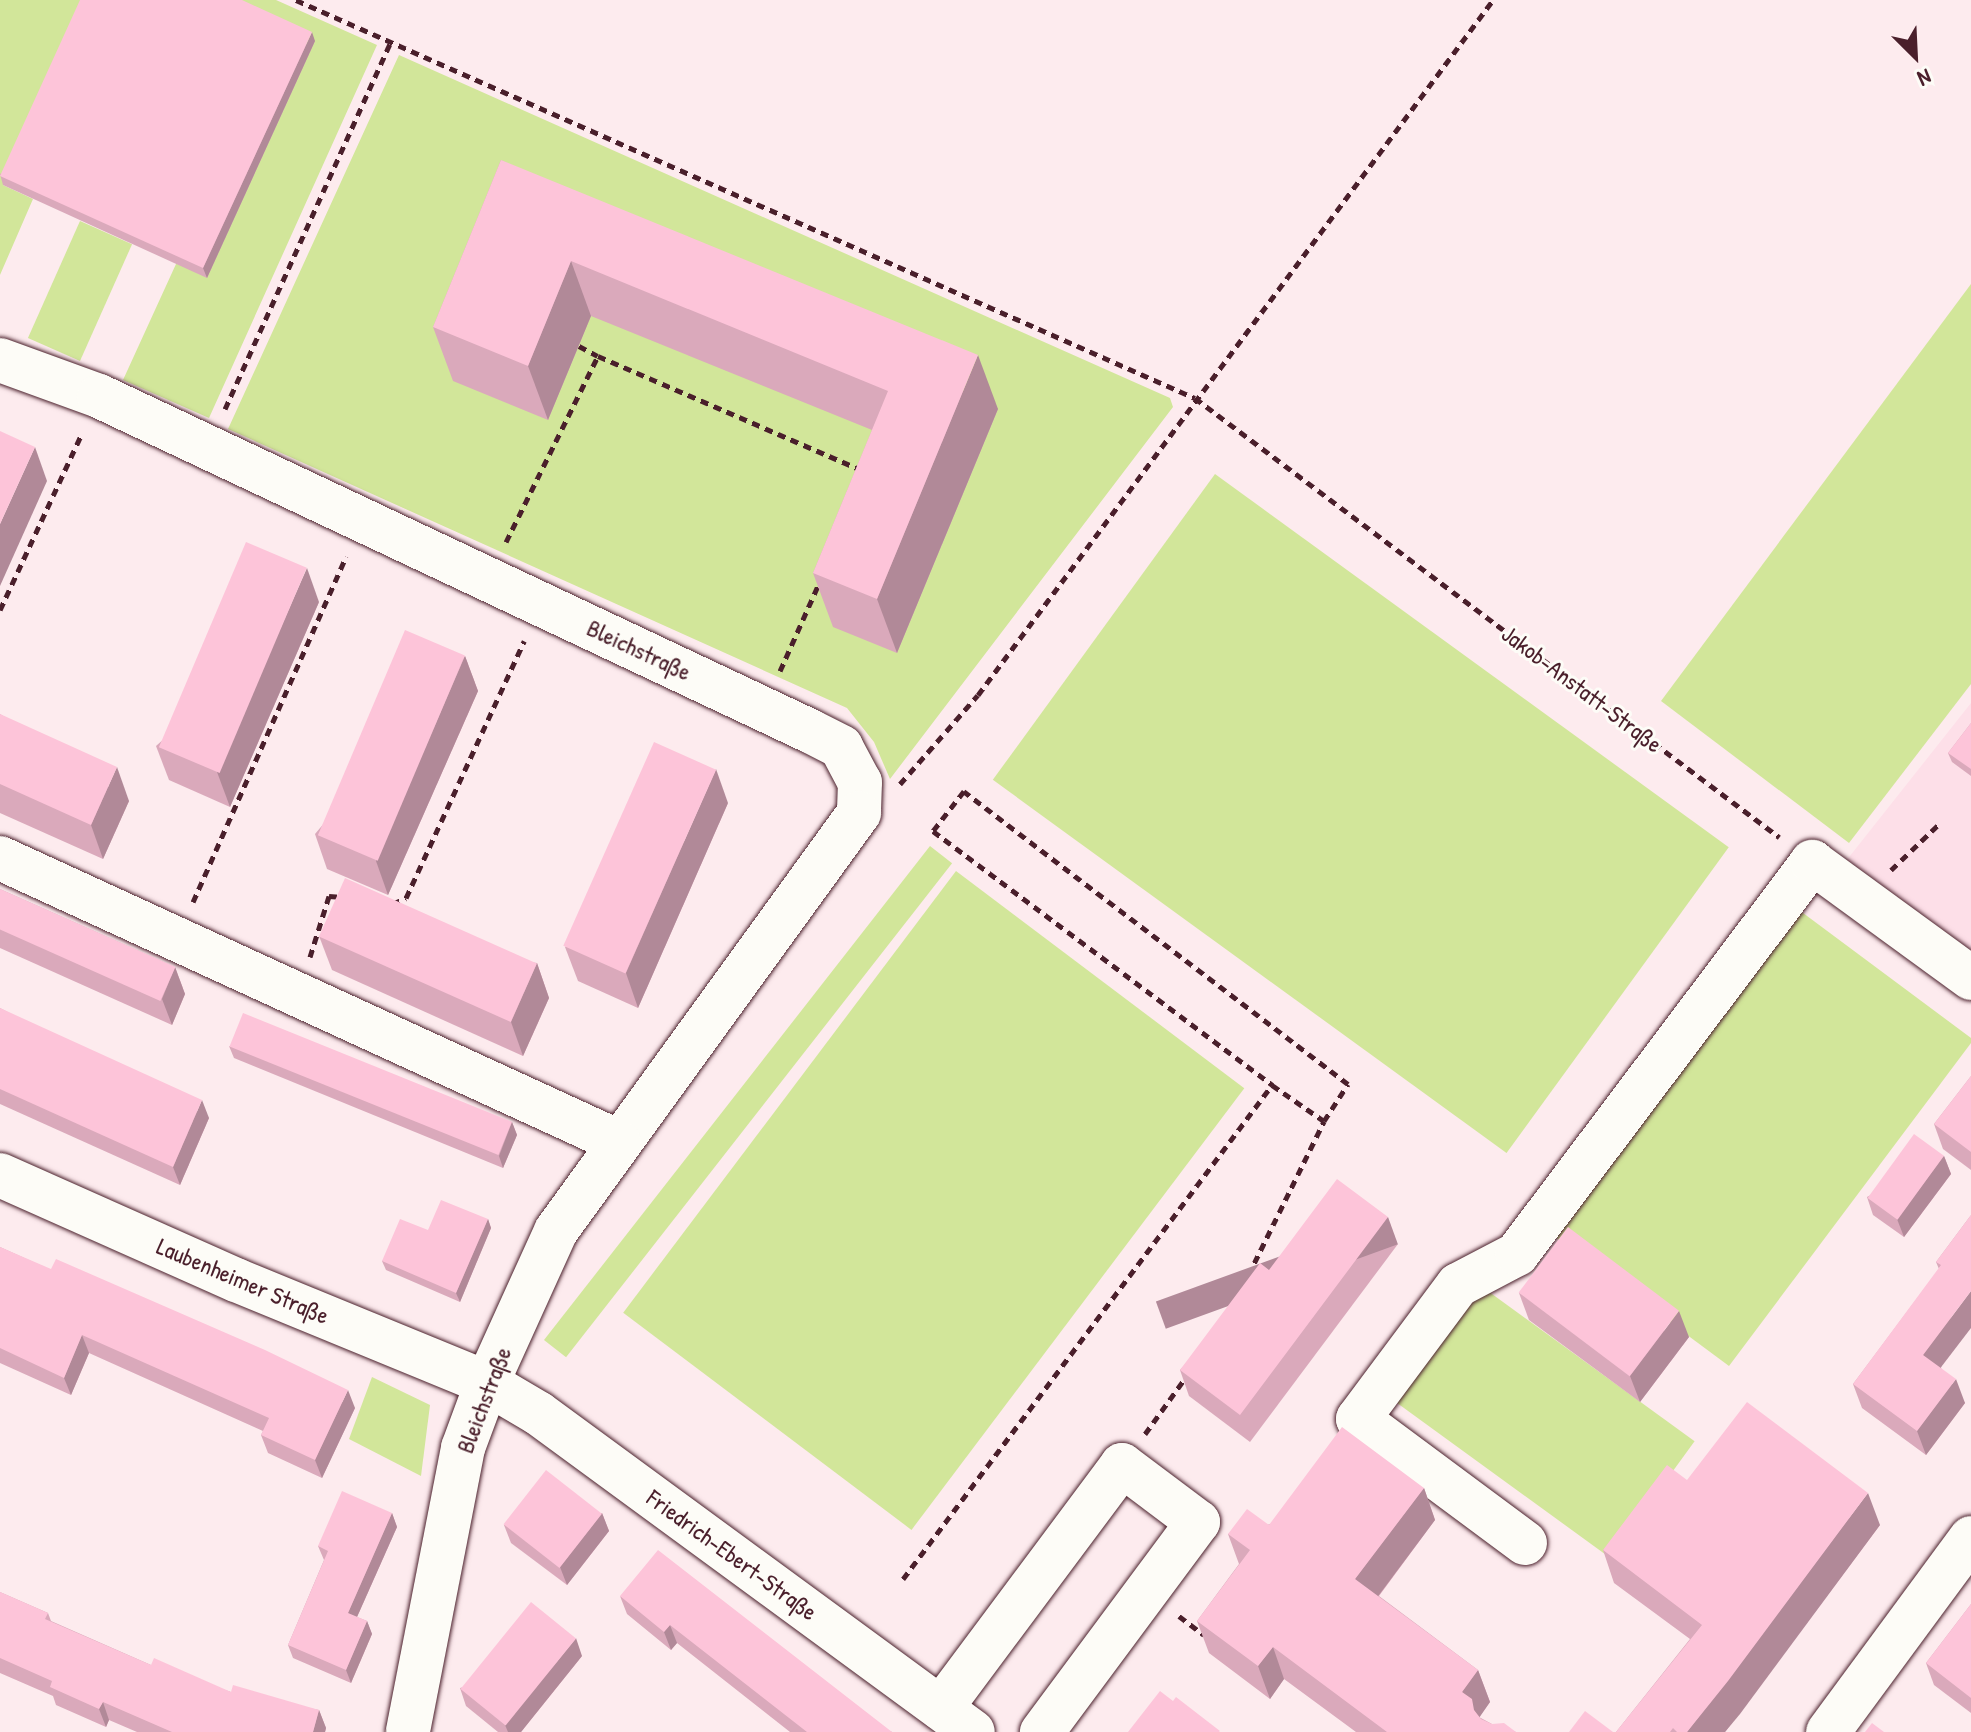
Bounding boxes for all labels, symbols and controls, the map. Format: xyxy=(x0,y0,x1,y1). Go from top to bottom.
north arrow xyxy=(1875,16,1955,96)
text: N xyxy=(1913,62,1936,94)
street label: Bleichstraße xyxy=(582,613,696,687)
street label: Jakob-Anstatt-Straße xyxy=(1496,619,1668,759)
street label: Laubenheimer Straße xyxy=(153,1232,333,1330)
street label: Bleichstraße xyxy=(451,1343,517,1457)
street label: Friedrich-Ebert-Straße xyxy=(641,1484,823,1626)

